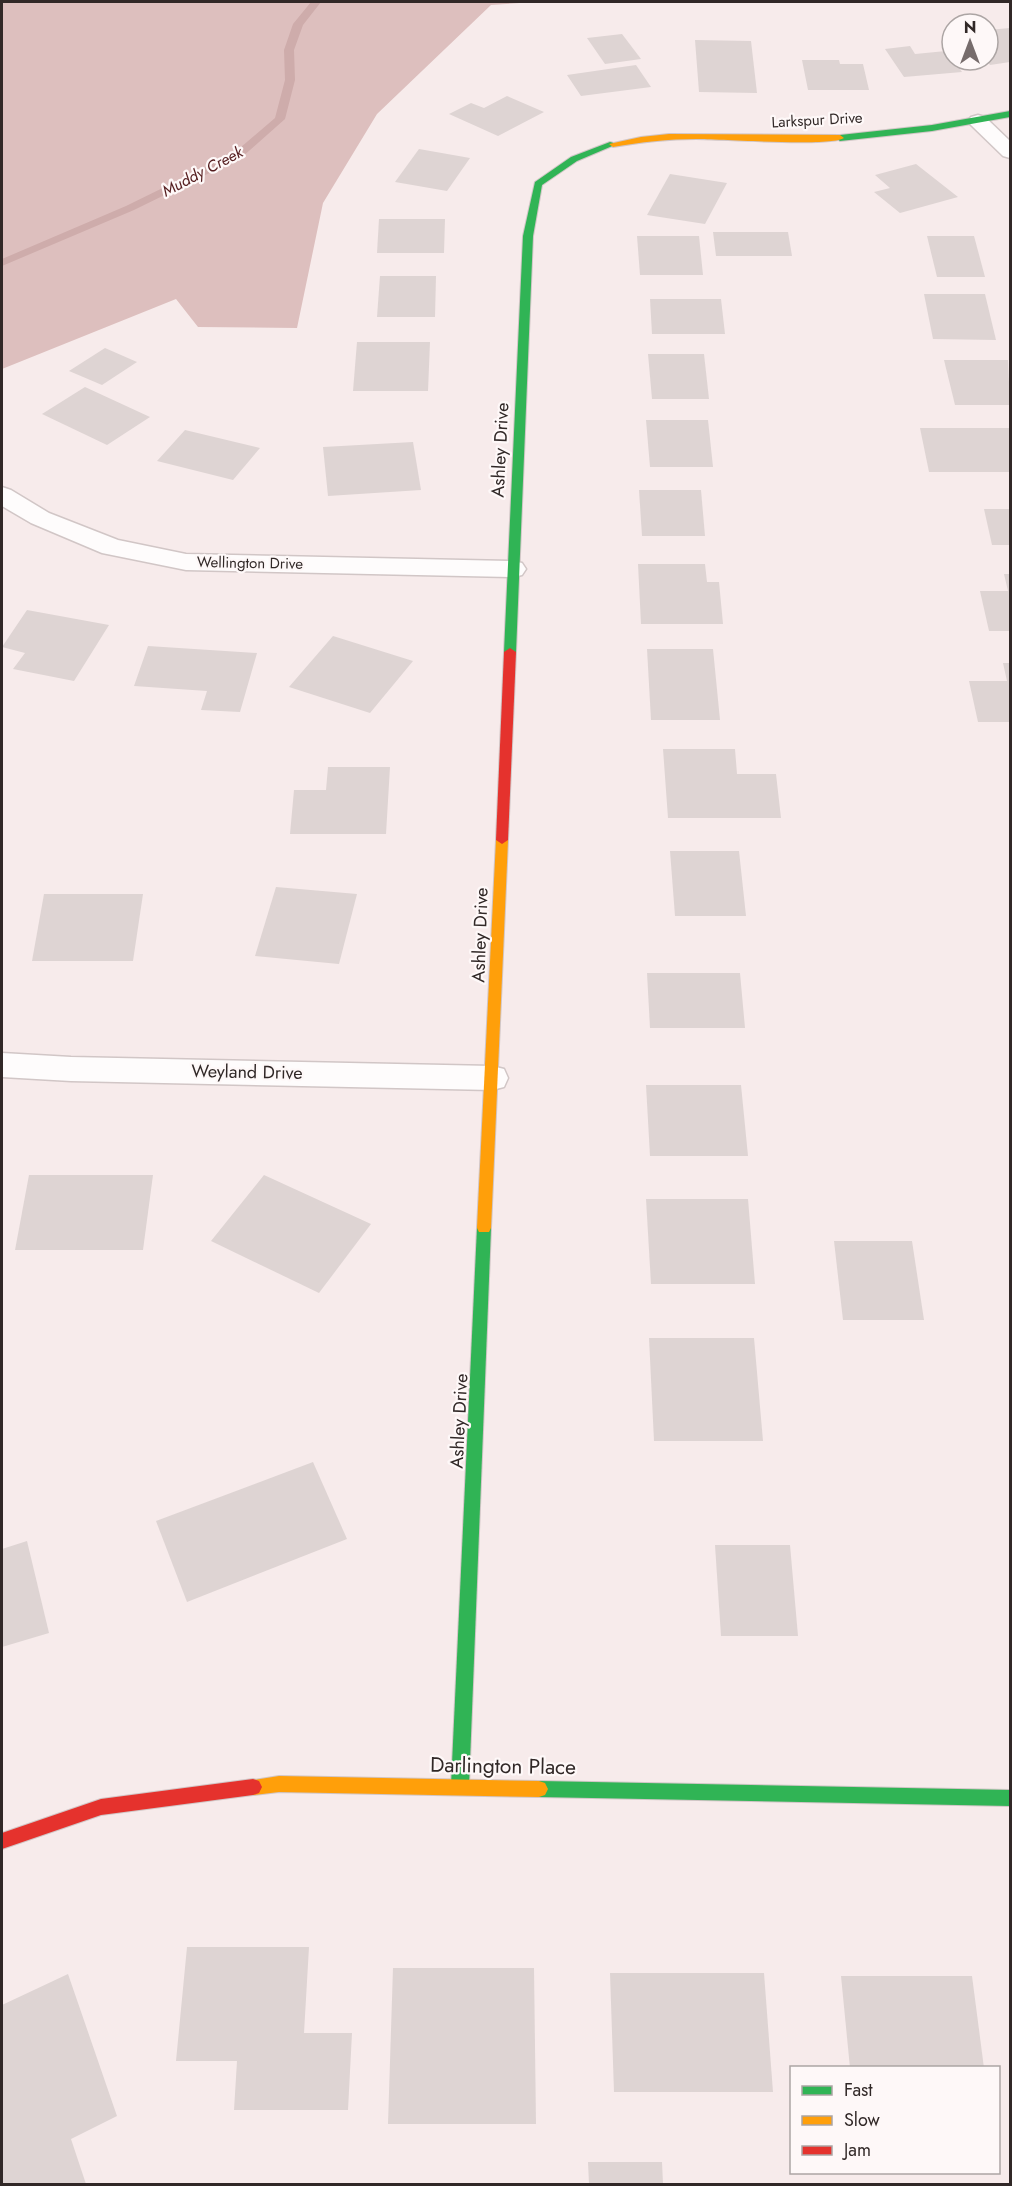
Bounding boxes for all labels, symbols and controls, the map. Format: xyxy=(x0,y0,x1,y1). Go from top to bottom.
north arrow xyxy=(940,12,1000,72)
text: N xyxy=(964,16,976,39)
street label: Larkspur Drive xyxy=(771,107,863,133)
water label: Muddy Creek xyxy=(158,140,248,202)
street label: Ashley Drive xyxy=(485,402,515,498)
street label: Wellington Drive xyxy=(197,551,304,575)
street label: Ashley Drive xyxy=(465,887,495,983)
street label: Weyland Drive xyxy=(191,1058,303,1086)
street label: Ashley Drive xyxy=(444,1373,474,1469)
street label: Darlington Place xyxy=(430,1750,576,1782)
legend xyxy=(790,2066,1000,2174)
text: Fast xyxy=(844,2077,873,2103)
text: Slow xyxy=(844,2107,881,2133)
text: Jam xyxy=(842,2137,871,2163)

